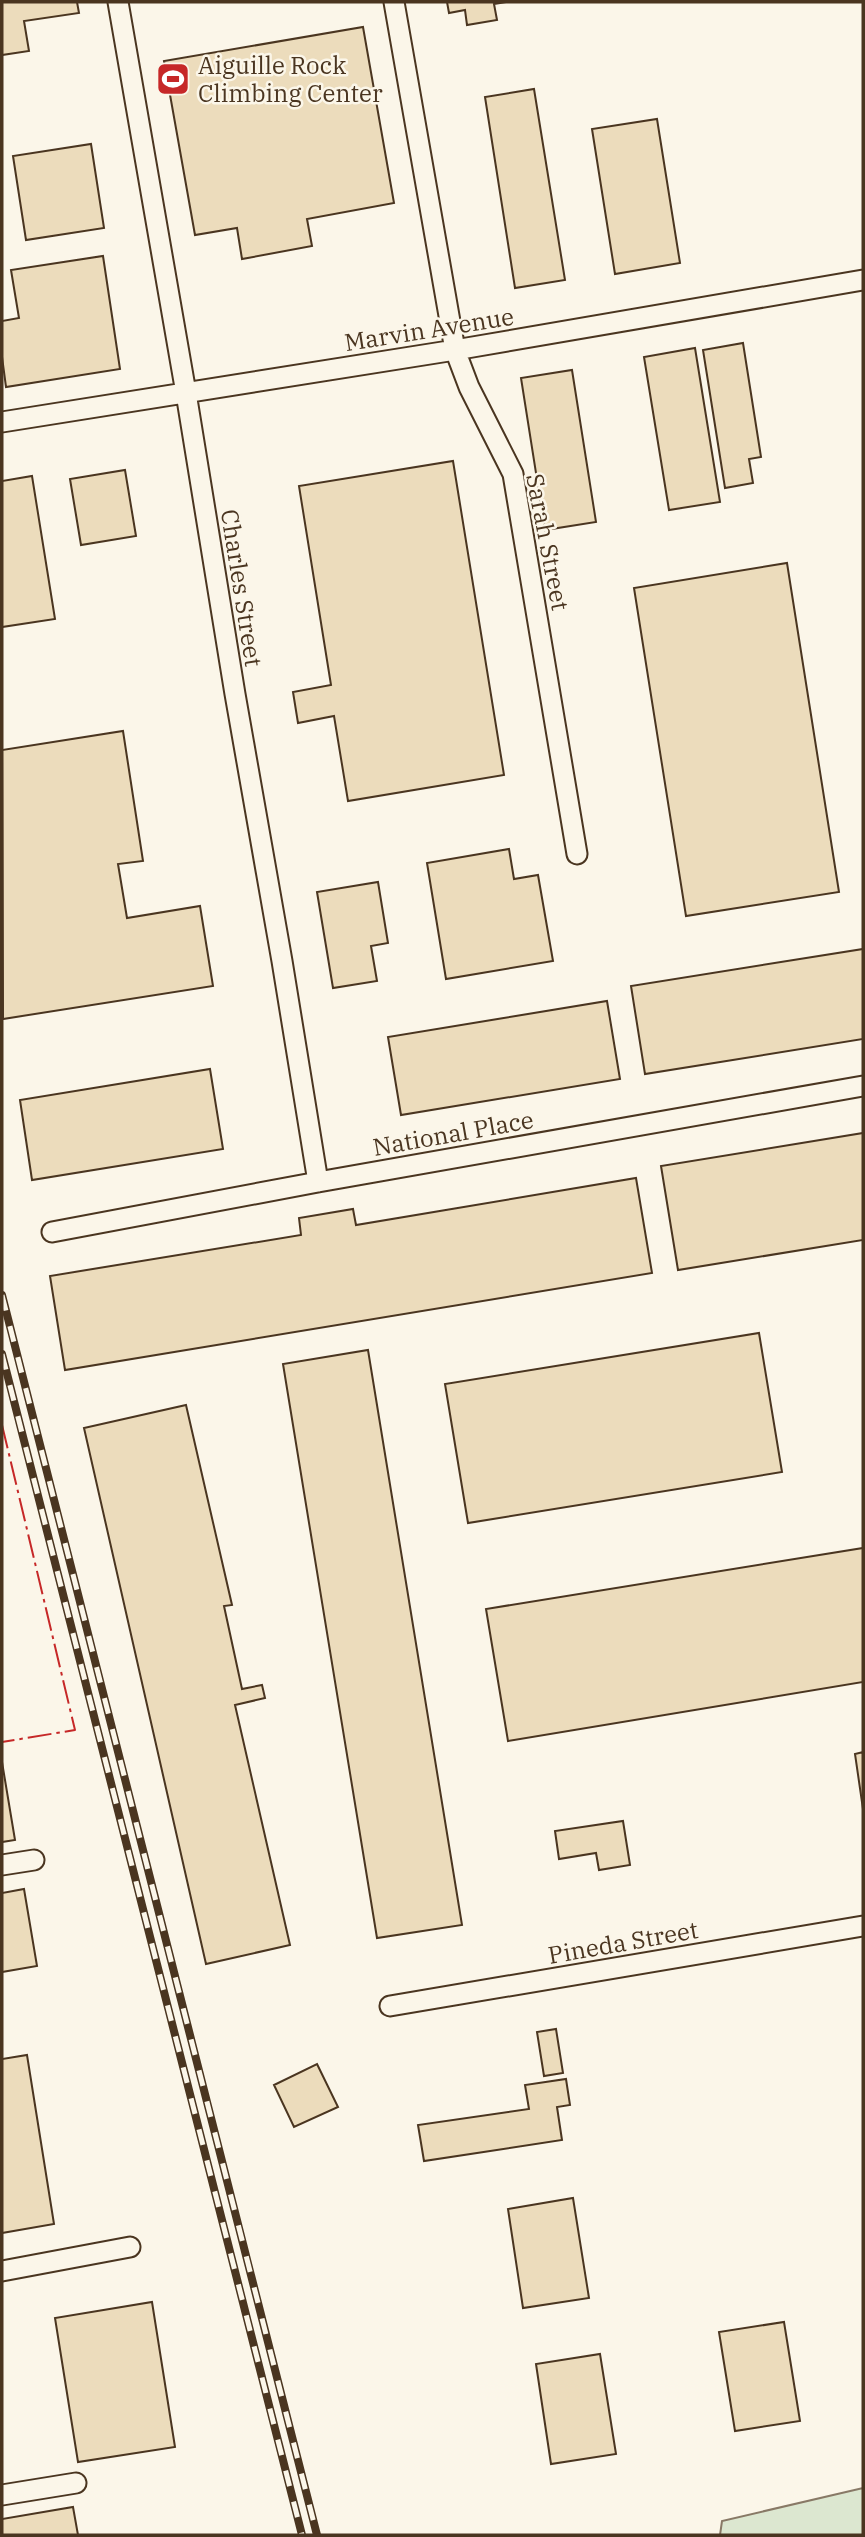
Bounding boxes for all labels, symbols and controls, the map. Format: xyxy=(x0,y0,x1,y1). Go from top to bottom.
place label: Aiguille Rock Climbing Center xyxy=(198,49,383,109)
sports icon: Aiguille Rock Climbing Center xyxy=(154,60,192,98)
street label: Marvin Avenue xyxy=(342,300,516,358)
street label: Sarah Street xyxy=(519,471,577,613)
street label: Charles Street xyxy=(214,507,270,669)
street label: National Place xyxy=(370,1103,536,1163)
street label: Pineda Street xyxy=(546,1913,700,1971)

